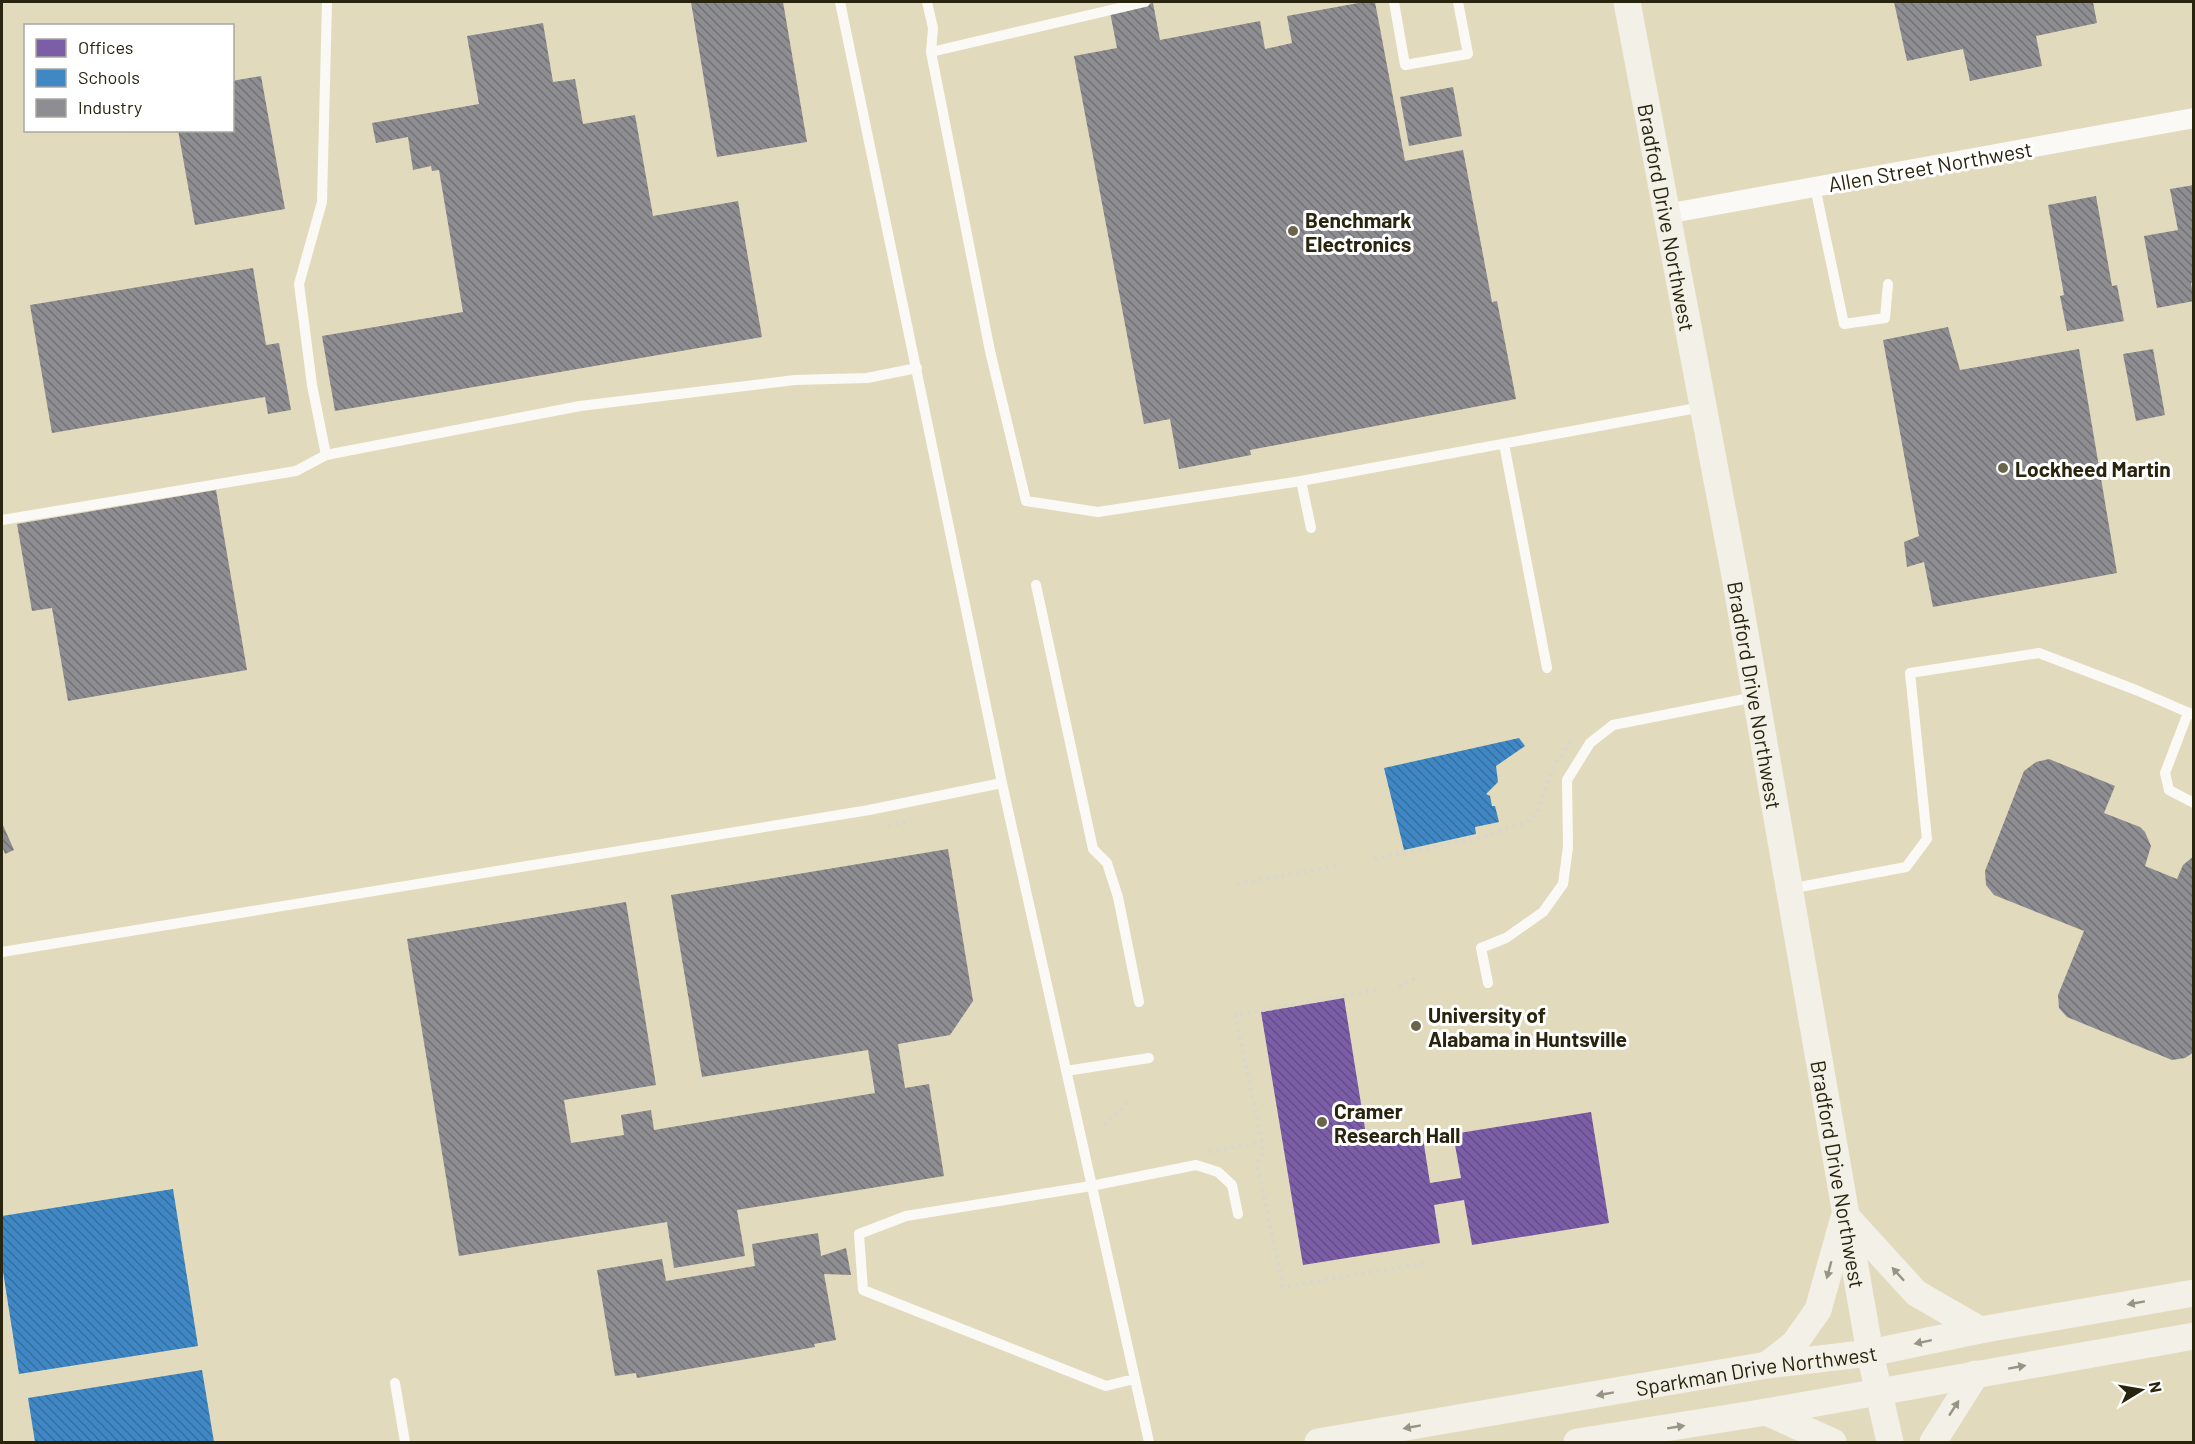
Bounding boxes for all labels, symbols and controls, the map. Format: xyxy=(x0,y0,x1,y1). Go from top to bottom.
legend xyxy=(24,24,234,132)
text: Offices xyxy=(78,36,134,58)
text: Schools xyxy=(78,66,140,88)
text: Industry xyxy=(78,96,142,118)
street label: Bradford Drive Northwest xyxy=(1634,101,1701,333)
street label: Allen Street Northwest xyxy=(1826,136,2034,196)
place label: Benchmark Electronics xyxy=(1305,207,1412,256)
marker: Benchmark Electronics xyxy=(1286,224,1300,238)
place label: Lockheed Martin xyxy=(2015,456,2171,481)
marker: Lockheed Martin xyxy=(1996,461,2010,475)
street label: Bradford Drive Northwest xyxy=(1724,579,1788,811)
place label: University of Alabama in Huntsville xyxy=(1428,1002,1627,1051)
marker: University of Alabama in Huntsville xyxy=(1409,1019,1423,1033)
street label: Bradford Drive Northwest xyxy=(1807,1058,1871,1290)
place label: Cramer Research Hall xyxy=(1334,1098,1460,1147)
marker: Cramer Research Hall xyxy=(1315,1115,1329,1129)
one-way arrow xyxy=(1824,1261,1833,1279)
one-way arrow xyxy=(1891,1266,1905,1281)
one-way arrow xyxy=(2126,1299,2145,1308)
one-way arrow xyxy=(1914,1338,1933,1347)
street label: Sparkman Drive Northwest xyxy=(1634,1339,1879,1400)
north arrow xyxy=(2111,1360,2171,1420)
one-way arrow xyxy=(2008,1362,2027,1371)
text: N xyxy=(2146,1380,2167,1394)
one-way arrow xyxy=(1595,1390,1614,1399)
one-way arrow xyxy=(1948,1400,1960,1416)
one-way arrow xyxy=(1403,1422,1422,1431)
one-way arrow xyxy=(1667,1422,1686,1431)

